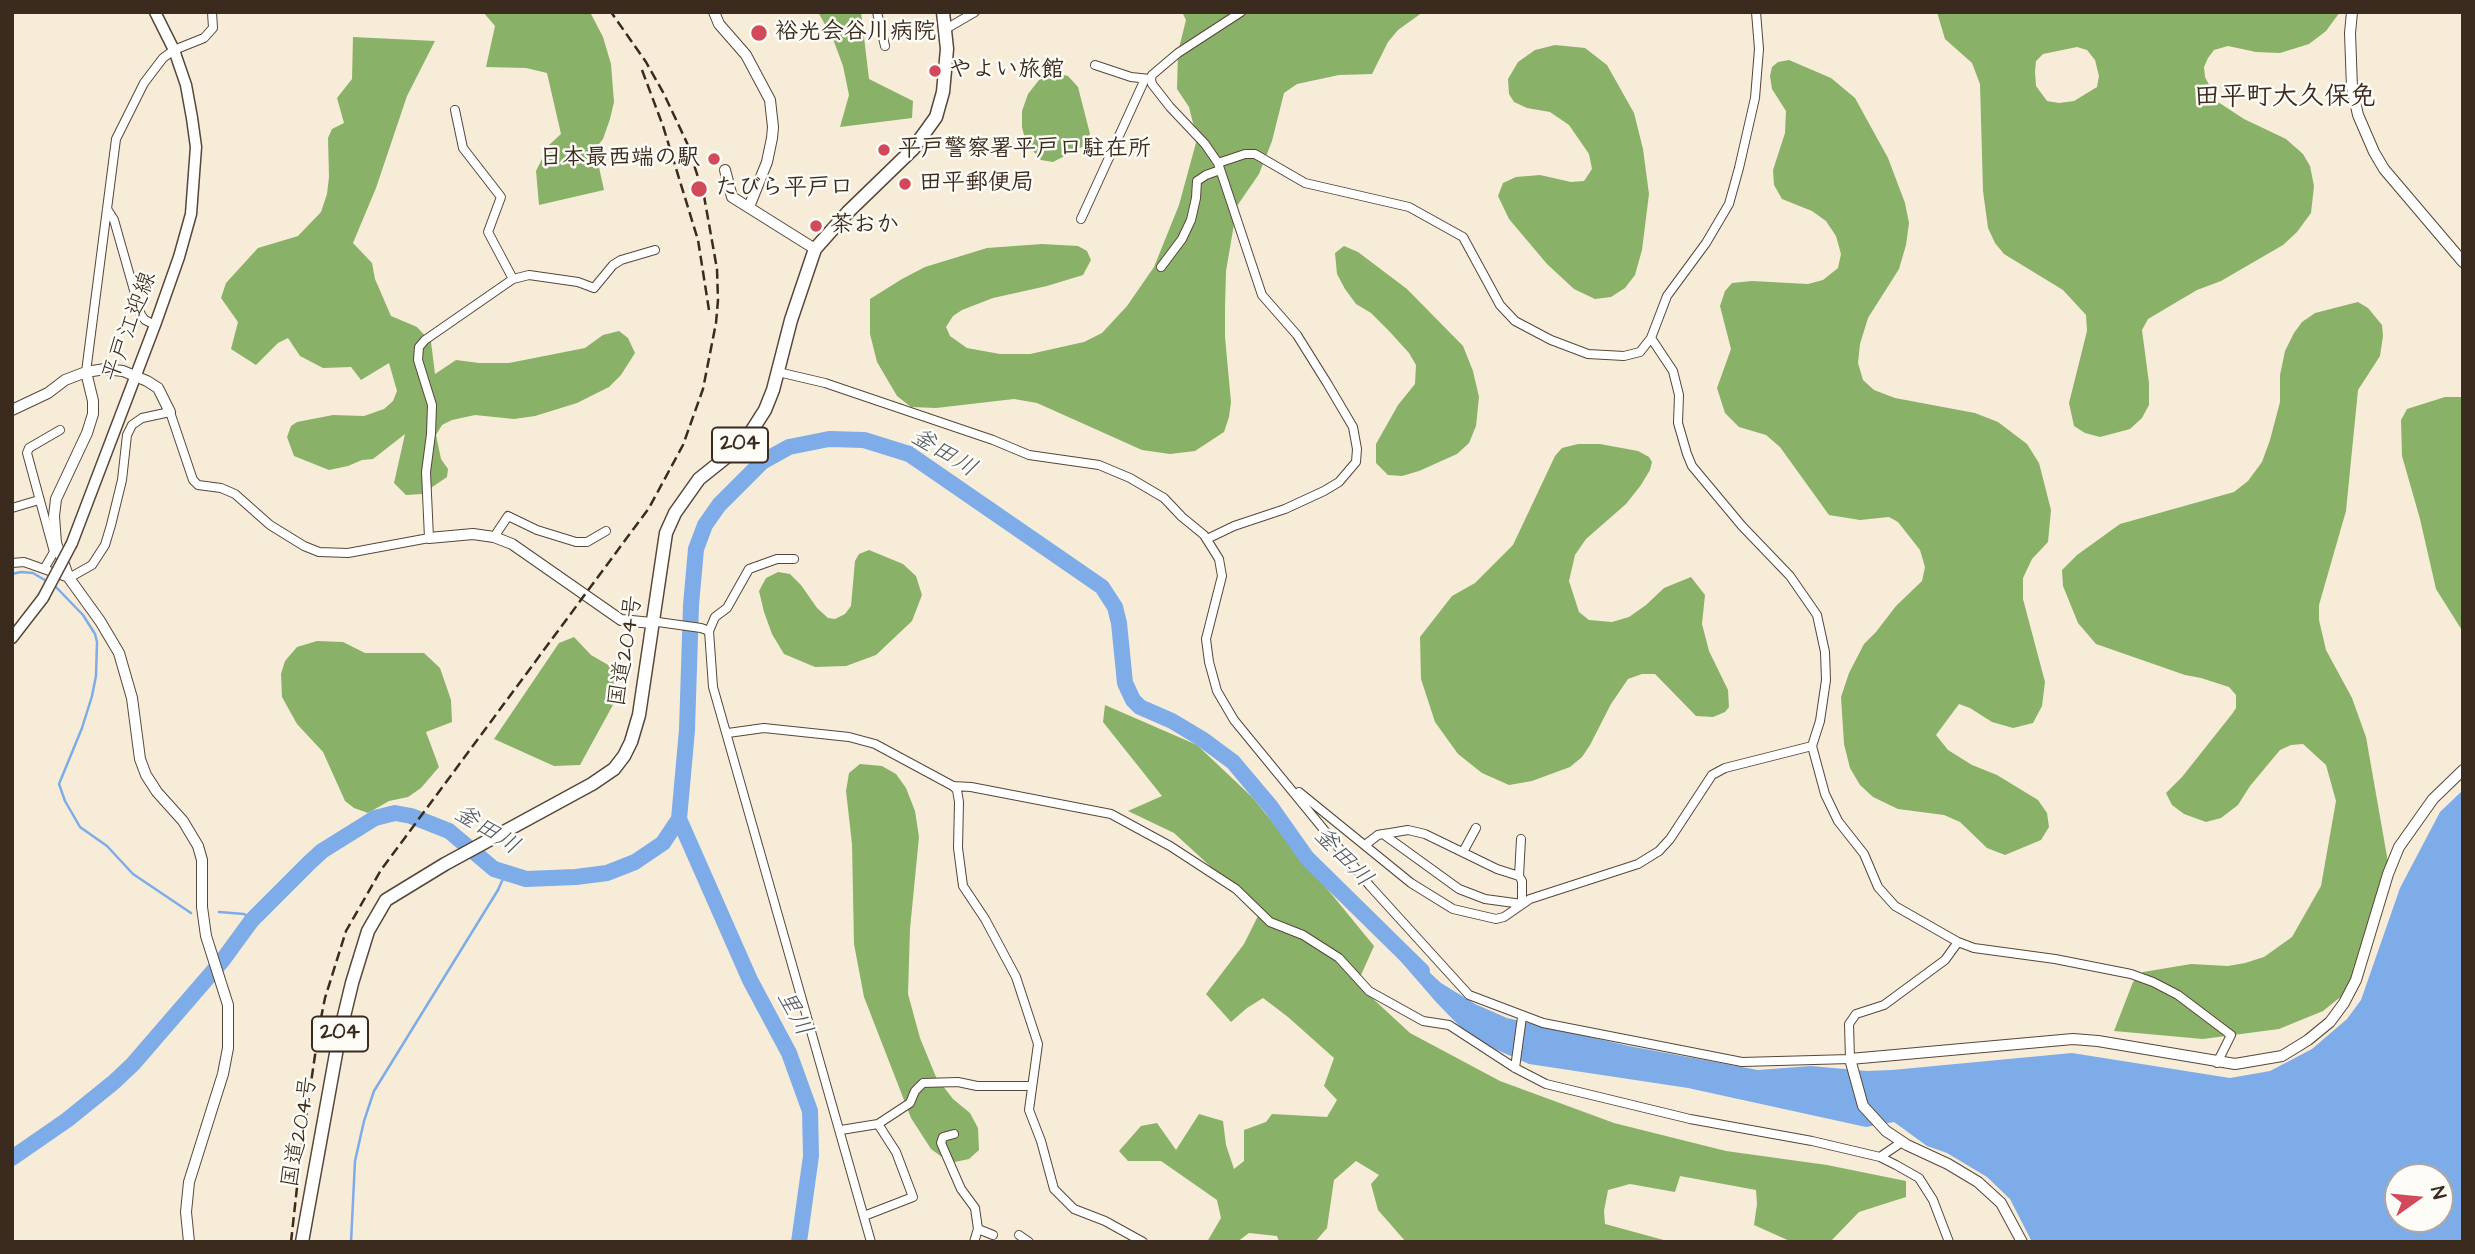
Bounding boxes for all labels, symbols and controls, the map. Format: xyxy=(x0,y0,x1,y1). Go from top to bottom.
place label: 裕光会谷川病院 xyxy=(775,19,936,47)
marker: 裕光会谷川病院 xyxy=(749,23,769,43)
place label: やよい旅館 xyxy=(949,57,1064,85)
marker: やよい旅館 xyxy=(927,63,943,79)
district label: 田平町大久保免 xyxy=(2194,83,2376,115)
place label: 平戸警察署平戸口駐在所 xyxy=(898,136,1151,164)
marker: 平戸警察署平戸口駐在所 xyxy=(876,142,892,158)
place label: 日本最西端の駅 xyxy=(539,145,700,173)
marker: 日本最西端の駅 xyxy=(706,151,722,167)
place label: 田平郵便局 xyxy=(919,170,1034,198)
place label: たびら平戸口 xyxy=(715,175,853,203)
marker: 田平郵便局 xyxy=(897,176,913,192)
marker: たびら平戸口 xyxy=(689,179,709,199)
place label: 茶おか xyxy=(830,212,899,240)
marker: 茶おか xyxy=(808,218,824,234)
street label: 平戸江迎線 xyxy=(98,268,164,386)
water label: 釜田川 xyxy=(905,423,981,485)
road number: 204 xyxy=(712,428,768,462)
street label: 国道204号 xyxy=(605,593,649,709)
water label: 釜田川 xyxy=(448,800,524,862)
water label: 釜田川 xyxy=(1307,822,1377,894)
water label: 里川 xyxy=(769,986,817,1042)
road number: 204 xyxy=(312,1016,368,1052)
street label: 国道204号 xyxy=(278,1074,324,1190)
north arrow xyxy=(2384,1163,2454,1233)
text: N xyxy=(2423,1184,2452,1202)

